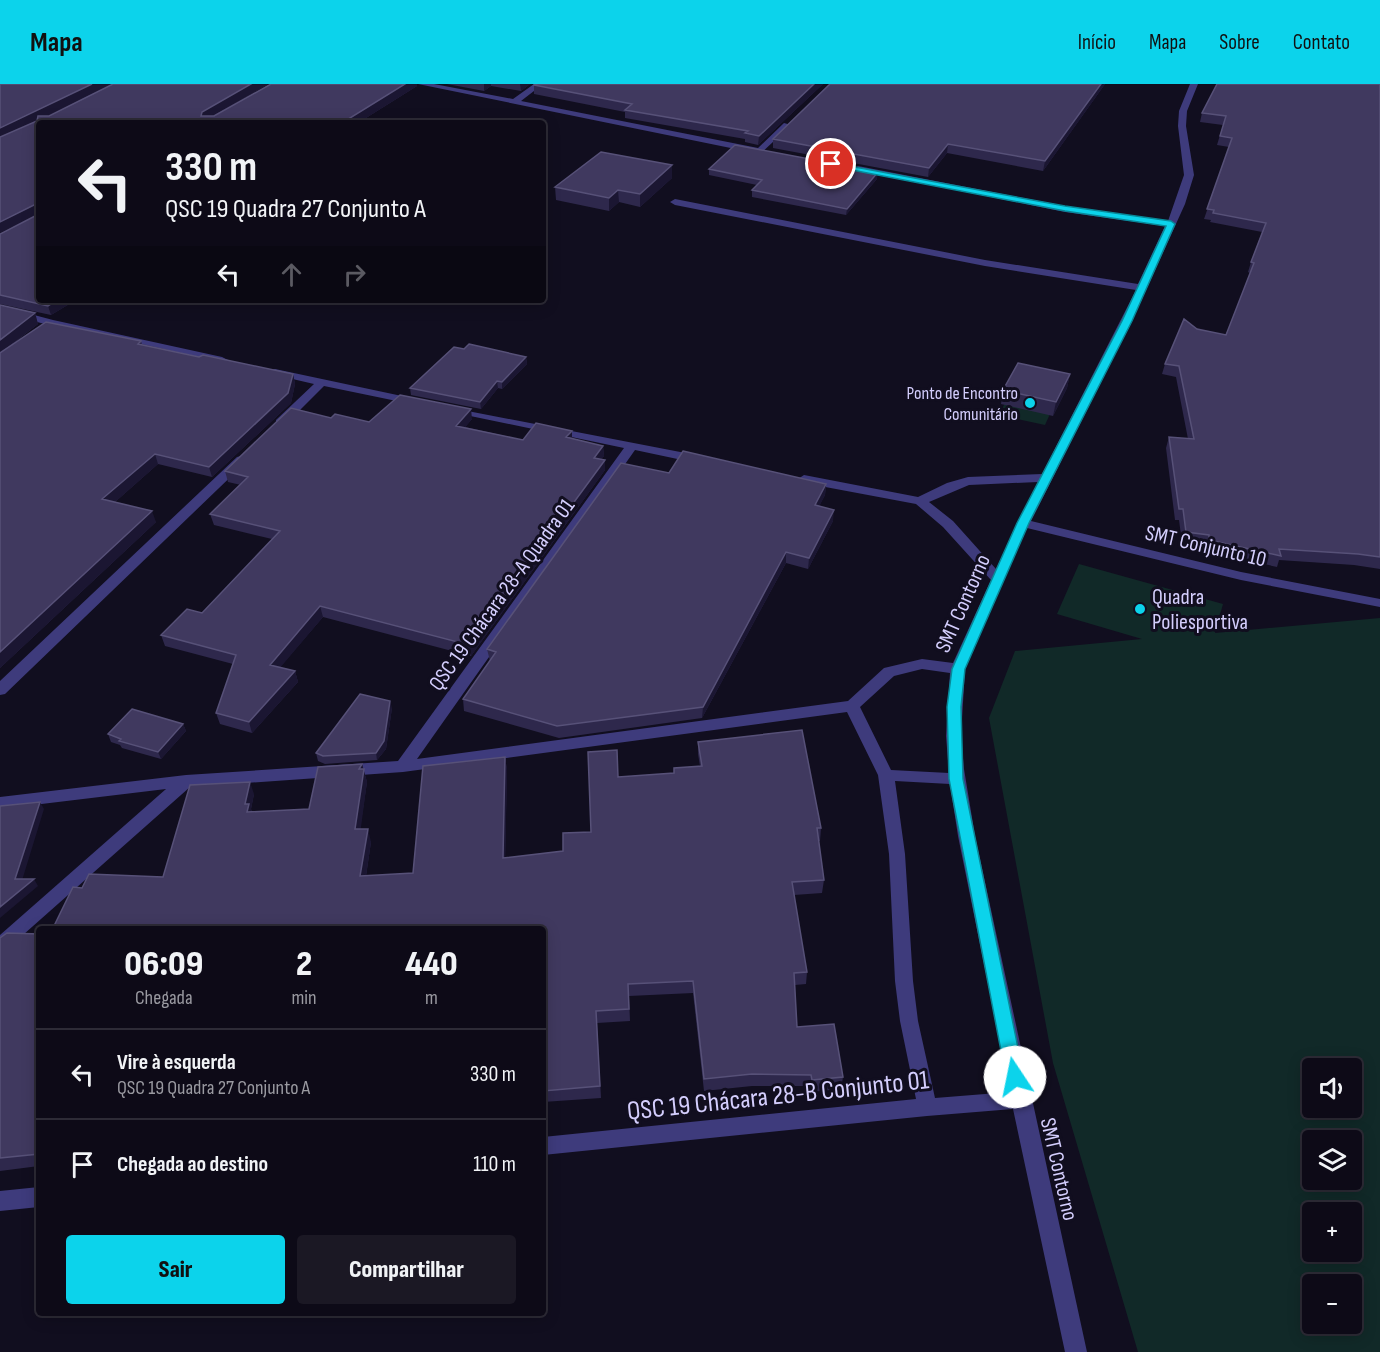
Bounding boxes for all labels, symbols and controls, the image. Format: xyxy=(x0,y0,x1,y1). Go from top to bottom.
text: Mapa xyxy=(30,26,83,59)
text: Início xyxy=(1078,30,1116,55)
text: Mapa xyxy=(1149,30,1186,55)
text: Sobre xyxy=(1219,30,1260,55)
text: Contato xyxy=(1293,30,1350,55)
pin xyxy=(805,138,856,189)
text: 330 m xyxy=(165,142,257,193)
icon: left xyxy=(66,144,144,222)
icon: arrive xyxy=(814,147,847,180)
text: QSC 19 Quadra 27 Conjunto A xyxy=(165,193,426,225)
icon: left xyxy=(212,258,245,291)
icon: ahead xyxy=(275,258,308,291)
icon: right xyxy=(338,258,371,291)
place label: Ponto de Encontro Comunitário xyxy=(906,383,1018,425)
marker: Ponto de Encontro Comunitário xyxy=(1023,396,1037,410)
street label: QSC 19 Chácara 28-A Quadra 01 xyxy=(423,493,581,696)
street label: SMT Conjunto 10 xyxy=(1143,519,1269,573)
street label: SMT Contorno xyxy=(930,550,997,657)
place label: Quadra Poliesportiva xyxy=(1152,584,1248,636)
marker: Quadra Poliesportiva xyxy=(1133,602,1147,616)
text: 06:09 xyxy=(124,943,203,986)
text: 2 xyxy=(296,943,312,986)
text: 440 xyxy=(405,943,458,986)
text: Chegada xyxy=(135,986,193,1010)
text: min xyxy=(292,986,317,1010)
text: m xyxy=(425,986,438,1010)
position arrow xyxy=(983,1045,1047,1109)
text: Vire à esquerda xyxy=(117,1049,236,1076)
icon: left xyxy=(66,1058,99,1091)
map controls xyxy=(1302,1058,1362,1334)
button: sound xyxy=(1302,1058,1362,1118)
text: 330 m xyxy=(470,1061,516,1088)
street label: QSC 19 Chácara 28-B Conjunto 01 xyxy=(626,1064,931,1128)
text: QSC 19 Quadra 27 Conjunto A xyxy=(117,1076,310,1100)
street label: SMT Contorno xyxy=(1034,1115,1083,1223)
button: layers xyxy=(1302,1130,1362,1190)
icon: arrive xyxy=(66,1148,99,1181)
text: Chegada ao destino xyxy=(117,1151,268,1178)
text: 110 m xyxy=(473,1151,516,1178)
button: + xyxy=(1302,1202,1362,1262)
button: Sair xyxy=(66,1235,285,1304)
button: Compartilhar xyxy=(297,1235,516,1304)
button: − xyxy=(1302,1274,1362,1334)

